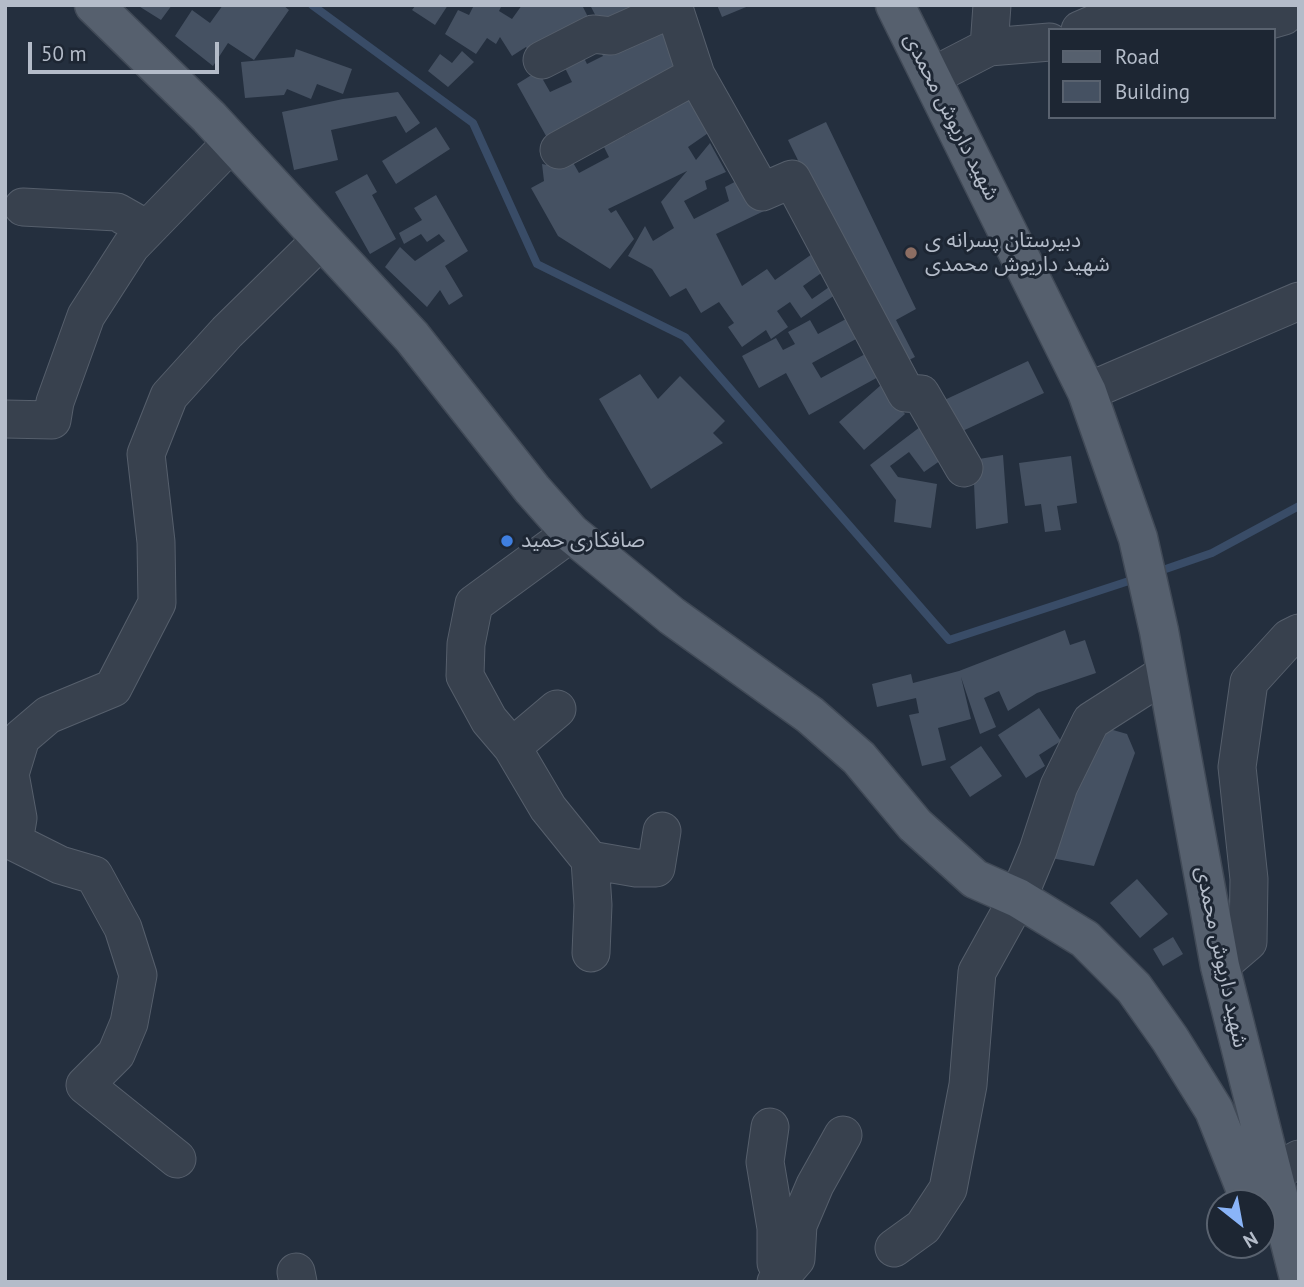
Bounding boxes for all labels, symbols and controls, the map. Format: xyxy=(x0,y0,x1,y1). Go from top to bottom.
scale bar xyxy=(32,28,222,72)
legend xyxy=(1048,28,1276,119)
street label: شهید داریوش محمدی xyxy=(898,29,1004,205)
text: 50 m xyxy=(41,40,87,67)
text: Road xyxy=(1115,43,1159,70)
text: Building xyxy=(1115,78,1190,105)
place label: دبیرستان پسرانه ی شهید داریوش محمدی xyxy=(925,228,1110,278)
marker: دبیرستان پسرانه ی شهید داریوش محمدی xyxy=(903,245,919,261)
place label: صافکاری حمید xyxy=(521,528,645,554)
marker: صافکاری حمید xyxy=(499,533,515,549)
street label: شهید داریوش محمدی xyxy=(1189,864,1253,1050)
north arrow xyxy=(1206,1189,1276,1259)
text: N xyxy=(1239,1227,1262,1254)

